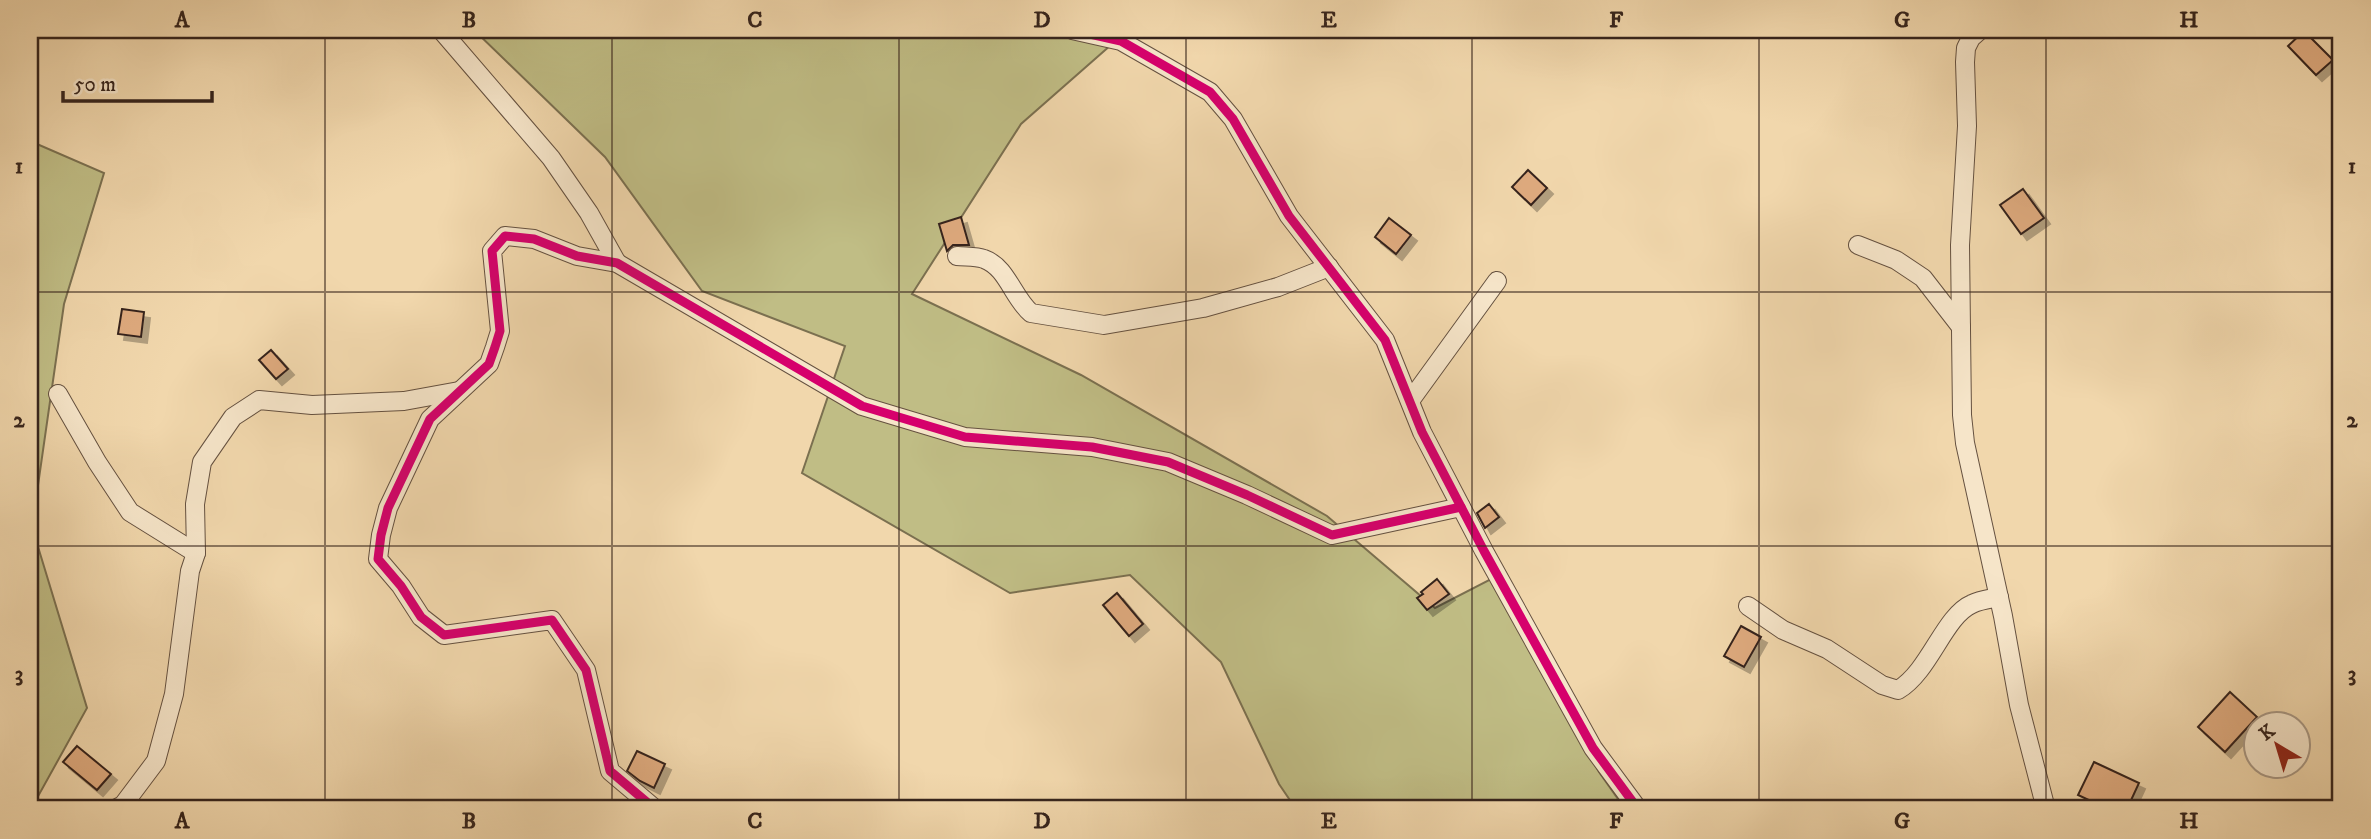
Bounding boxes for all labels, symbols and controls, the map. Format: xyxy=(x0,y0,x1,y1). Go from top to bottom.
text: A xyxy=(174,6,191,35)
text: B xyxy=(462,6,476,35)
text: C xyxy=(747,6,763,35)
text: D xyxy=(1033,6,1051,35)
text: E xyxy=(1321,6,1337,35)
text: F xyxy=(1609,6,1624,35)
text: G xyxy=(1894,6,1910,35)
text: H xyxy=(2179,6,2199,35)
scale bar xyxy=(63,60,212,104)
text: 50 m xyxy=(74,72,116,98)
text: 1 xyxy=(15,152,23,181)
text: 1 xyxy=(2348,152,2356,181)
text: 2 xyxy=(13,406,25,435)
text: 2 xyxy=(2346,406,2358,435)
text: 3 xyxy=(15,660,23,689)
text: 3 xyxy=(2348,660,2356,689)
north arrow xyxy=(2242,710,2312,780)
text: K xyxy=(2255,719,2280,746)
text: A xyxy=(174,807,191,836)
text: B xyxy=(462,807,476,836)
text: C xyxy=(747,807,763,836)
text: D xyxy=(1033,807,1051,836)
text: E xyxy=(1321,807,1337,836)
text: F xyxy=(1609,807,1624,836)
text: G xyxy=(1894,807,1910,836)
text: H xyxy=(2179,807,2199,836)

